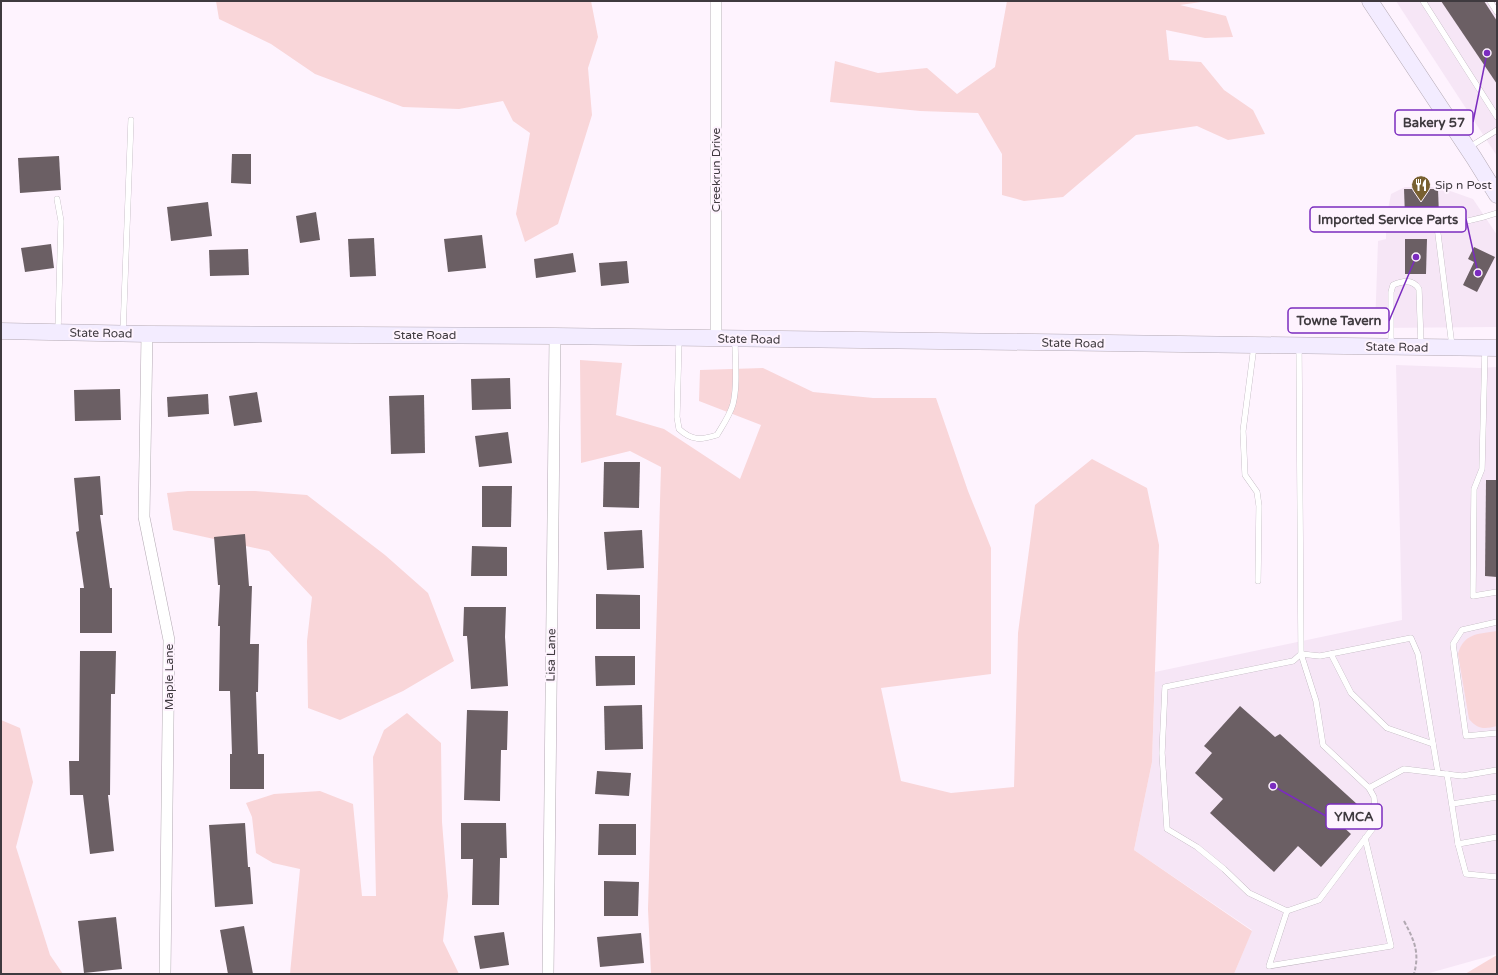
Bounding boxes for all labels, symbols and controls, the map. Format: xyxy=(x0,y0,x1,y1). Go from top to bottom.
callout: Bakery 57 xyxy=(1395,110,1473,135)
text: Bakery 57 xyxy=(1403,115,1465,131)
street label: Creekrun Drive xyxy=(709,127,723,212)
restaurant icon: Sip n Post xyxy=(1410,174,1432,202)
place label: Sip n Post xyxy=(1435,178,1492,192)
callout: Imported Service Parts xyxy=(1310,207,1466,232)
text: Imported Service Parts xyxy=(1318,212,1458,228)
callout: Towne Tavern xyxy=(1288,308,1389,333)
text: Towne Tavern xyxy=(1296,313,1382,329)
street label: State Road xyxy=(69,325,133,341)
street label: State Road xyxy=(394,328,456,342)
street label: State Road xyxy=(717,331,781,347)
street label: State Road xyxy=(1041,335,1105,351)
street label: State Road xyxy=(1365,339,1429,355)
street label: Lisa Lane xyxy=(544,628,558,682)
street label: Maple Lane xyxy=(162,644,176,710)
callout: YMCA xyxy=(1326,804,1382,829)
text: YMCA xyxy=(1334,809,1374,825)

